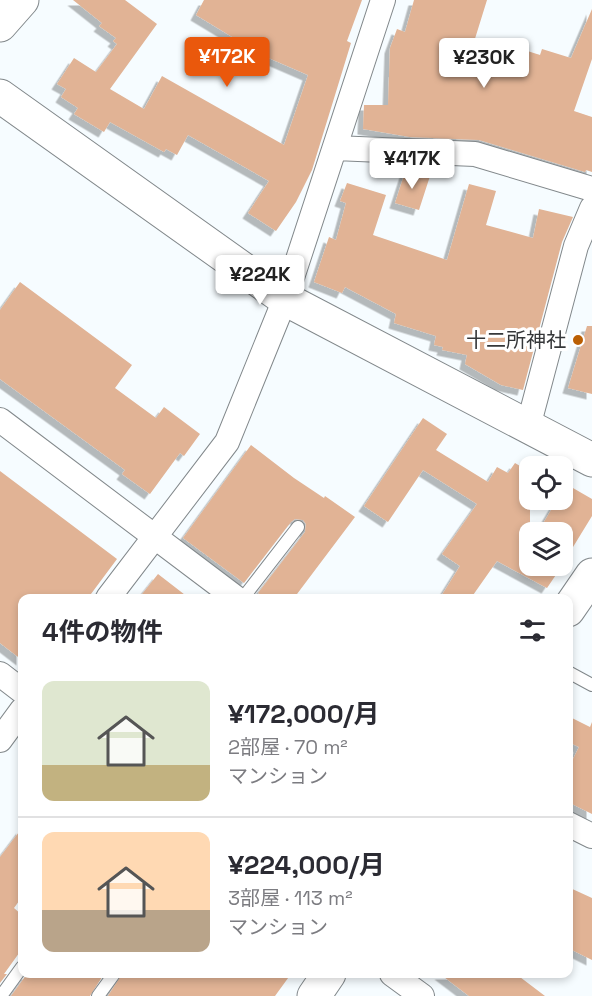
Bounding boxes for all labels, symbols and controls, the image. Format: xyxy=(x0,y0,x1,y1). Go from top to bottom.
pin: ¥172K xyxy=(185,37,269,88)
pin: ¥230K xyxy=(442,38,526,89)
text: ¥172K xyxy=(199,43,255,69)
text: ¥230K xyxy=(453,44,515,70)
pin: ¥417K xyxy=(370,139,454,190)
text: ¥417K xyxy=(384,145,441,171)
pin: ¥224K xyxy=(218,255,302,306)
text: ¥224K xyxy=(229,261,291,287)
place label: 十二所神社 xyxy=(466,327,566,353)
marker: 十二所神社 xyxy=(571,333,585,347)
map controls xyxy=(519,456,573,576)
button: locate xyxy=(519,456,573,510)
button: layers xyxy=(519,522,573,576)
icon: filters xyxy=(516,614,549,647)
text: 4件の物件 xyxy=(42,615,163,649)
text: ¥172,000/月 xyxy=(228,697,380,731)
icon: home xyxy=(90,705,162,777)
text: 2部屋 · 70 m² xyxy=(228,734,348,760)
text: マンション xyxy=(228,763,328,789)
text: ¥224,000/月 xyxy=(228,848,385,882)
icon: home xyxy=(90,856,162,928)
text: 3部屋 · 113 m² xyxy=(228,885,353,911)
text: マンション xyxy=(228,914,328,940)

